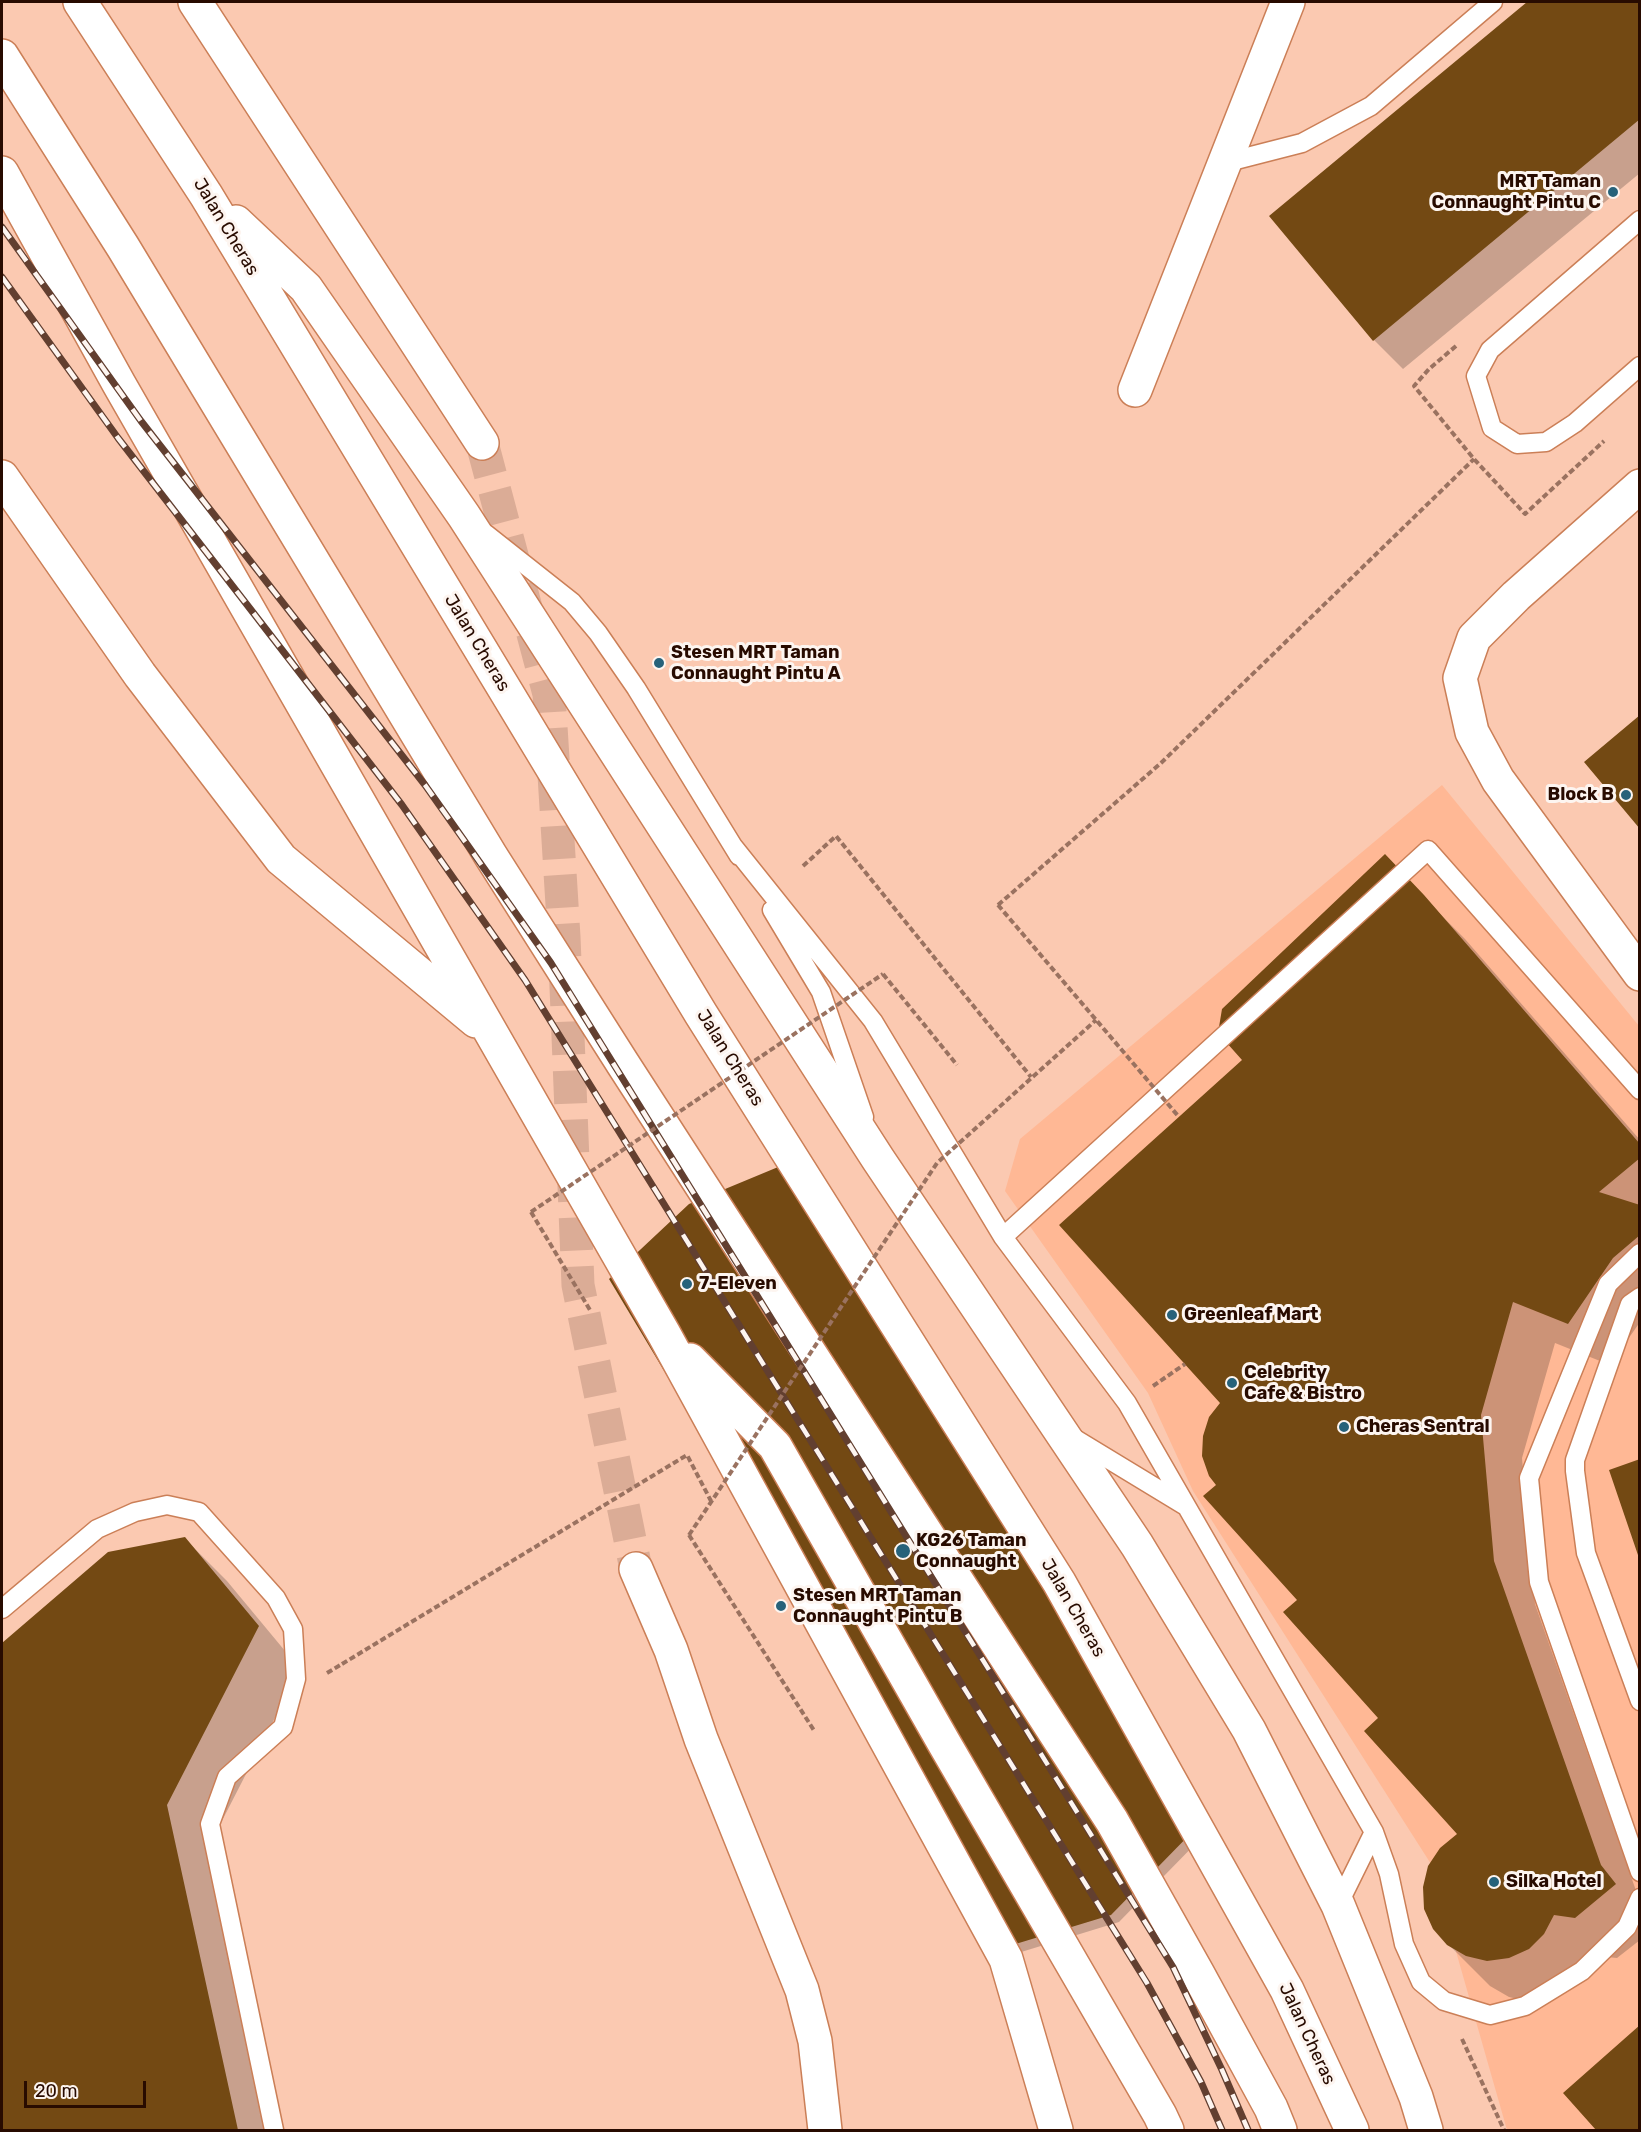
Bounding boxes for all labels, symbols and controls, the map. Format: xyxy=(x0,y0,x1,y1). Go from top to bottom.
place label: MRT Taman Connaught Pintu C xyxy=(1432,171,1601,213)
street label: Jalan Cheras xyxy=(188,174,264,280)
marker: MRT Taman Connaught Pintu C xyxy=(1606,185,1620,199)
street label: Jalan Cheras xyxy=(439,590,515,696)
place label: Stesen MRT Taman Connaught Pintu A xyxy=(671,642,841,684)
marker: Stesen MRT Taman Connaught Pintu A xyxy=(652,656,666,670)
place label: Block B xyxy=(1548,784,1614,806)
marker: Block B xyxy=(1619,788,1633,802)
street label: Jalan Cheras xyxy=(692,1006,768,1110)
place label: 7-Eleven xyxy=(699,1273,777,1295)
marker: 7-Eleven xyxy=(680,1277,694,1291)
place label: Greenleaf Mart xyxy=(1184,1304,1318,1326)
marker: Greenleaf Mart xyxy=(1165,1308,1179,1322)
place label: Celebrity Cafe & Bistro xyxy=(1244,1362,1362,1404)
marker: Celebrity Cafe & Bistro xyxy=(1225,1376,1239,1390)
place label: Cheras Sentral xyxy=(1356,1416,1490,1438)
marker: Cheras Sentral xyxy=(1337,1420,1351,1434)
place label: KG26 Taman Connaught xyxy=(916,1530,1027,1572)
marker: KG26 Taman Connaught xyxy=(894,1542,912,1560)
street label: Jalan Cheras xyxy=(1036,1555,1110,1661)
place label: Stesen MRT Taman Connaught Pintu B xyxy=(793,1585,962,1628)
marker: Stesen MRT Taman Connaught Pintu B xyxy=(774,1599,788,1613)
place label: Silka Hotel xyxy=(1506,1871,1602,1893)
marker: Silka Hotel xyxy=(1487,1875,1501,1889)
street label: Jalan Cheras xyxy=(1274,1980,1340,2088)
scale bar xyxy=(27,2069,148,2107)
text: 20 m xyxy=(35,2080,77,2102)

